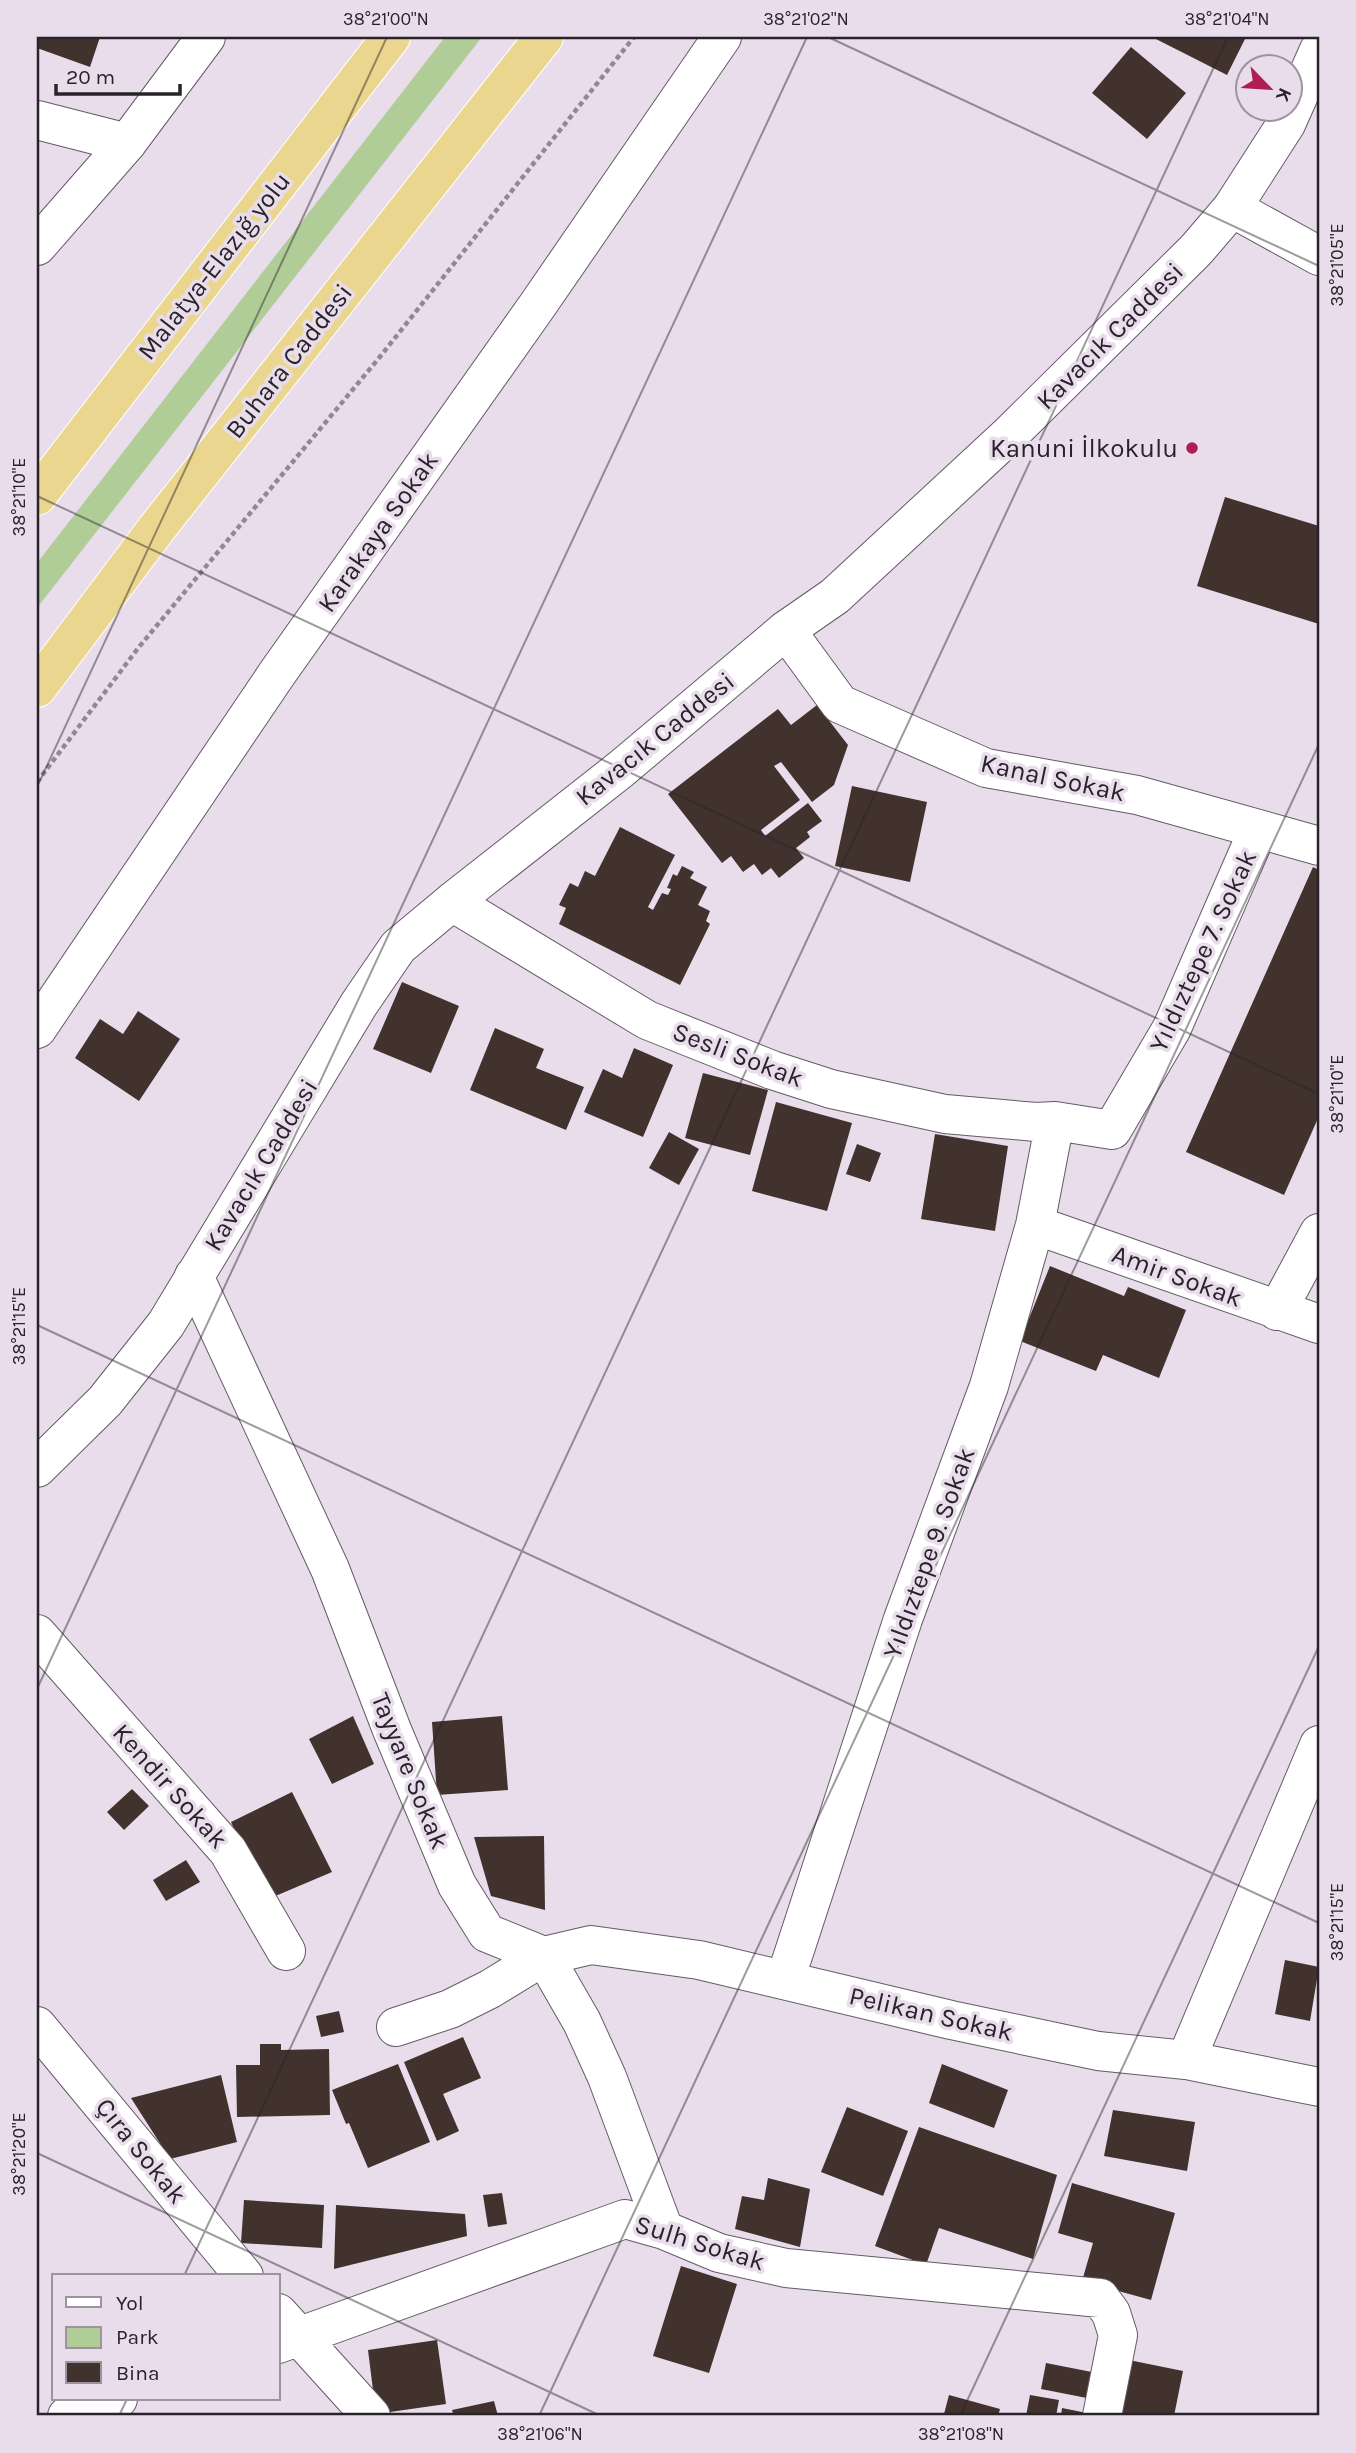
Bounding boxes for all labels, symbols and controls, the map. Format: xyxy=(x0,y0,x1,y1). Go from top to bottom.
text: 38°21'00"N xyxy=(343,8,429,30)
text: 38°21'02"N xyxy=(763,8,849,30)
text: 38°21'04"N xyxy=(1184,8,1270,30)
scale bar xyxy=(56,52,180,96)
north arrow xyxy=(1234,52,1304,122)
text: 20 m xyxy=(66,65,115,89)
text: K xyxy=(1271,84,1296,106)
street label: Malatya-Elazığ yolu xyxy=(131,166,297,366)
text: 38°21'05"E xyxy=(1326,223,1348,307)
street label: Kavacık Caddesi xyxy=(1030,256,1190,416)
street label: Buhara Caddesi xyxy=(219,278,359,444)
place label: Kanuni İlkokulu xyxy=(990,433,1178,464)
marker: Kanuni İlkokulu xyxy=(1184,440,1200,456)
street label: Karakaya Sokak xyxy=(311,446,445,618)
text: 38°21'10"E xyxy=(8,458,30,536)
street label: Kavacık Caddesi xyxy=(569,665,741,813)
street label: Kanal Sokak xyxy=(978,748,1128,808)
street label: Yıldıztepe 7. Sokak xyxy=(1143,845,1263,1057)
street label: Sesli Sokak xyxy=(668,1016,808,1094)
text: 38°21'10"E xyxy=(1326,1055,1348,1133)
street label: Kavacık Caddesi xyxy=(197,1073,325,1257)
street label: Amir Sokak xyxy=(1108,1238,1246,1314)
text: 38°21'15"E xyxy=(8,1287,30,1365)
street label: Yıldıztepe 9. Sokak xyxy=(876,1443,982,1663)
street label: Tayyare Sokak xyxy=(365,1688,455,1854)
street label: Kendir Sokak xyxy=(106,1717,234,1855)
text: 38°21'15"E xyxy=(1326,1883,1348,1961)
street label: Pelikan Sokak xyxy=(846,1980,1016,2048)
street label: Çıra Sokak xyxy=(89,2092,193,2210)
text: 38°21'20"E xyxy=(8,2112,30,2196)
street label: Sulh Sokak xyxy=(631,2209,769,2277)
legend xyxy=(52,2274,280,2400)
text: Yol xyxy=(116,2291,144,2315)
text: Park xyxy=(116,2325,159,2349)
text: Bina xyxy=(116,2361,160,2385)
text: 38°21'06"N xyxy=(497,2423,583,2445)
text: 38°21'08"N xyxy=(918,2423,1004,2445)

